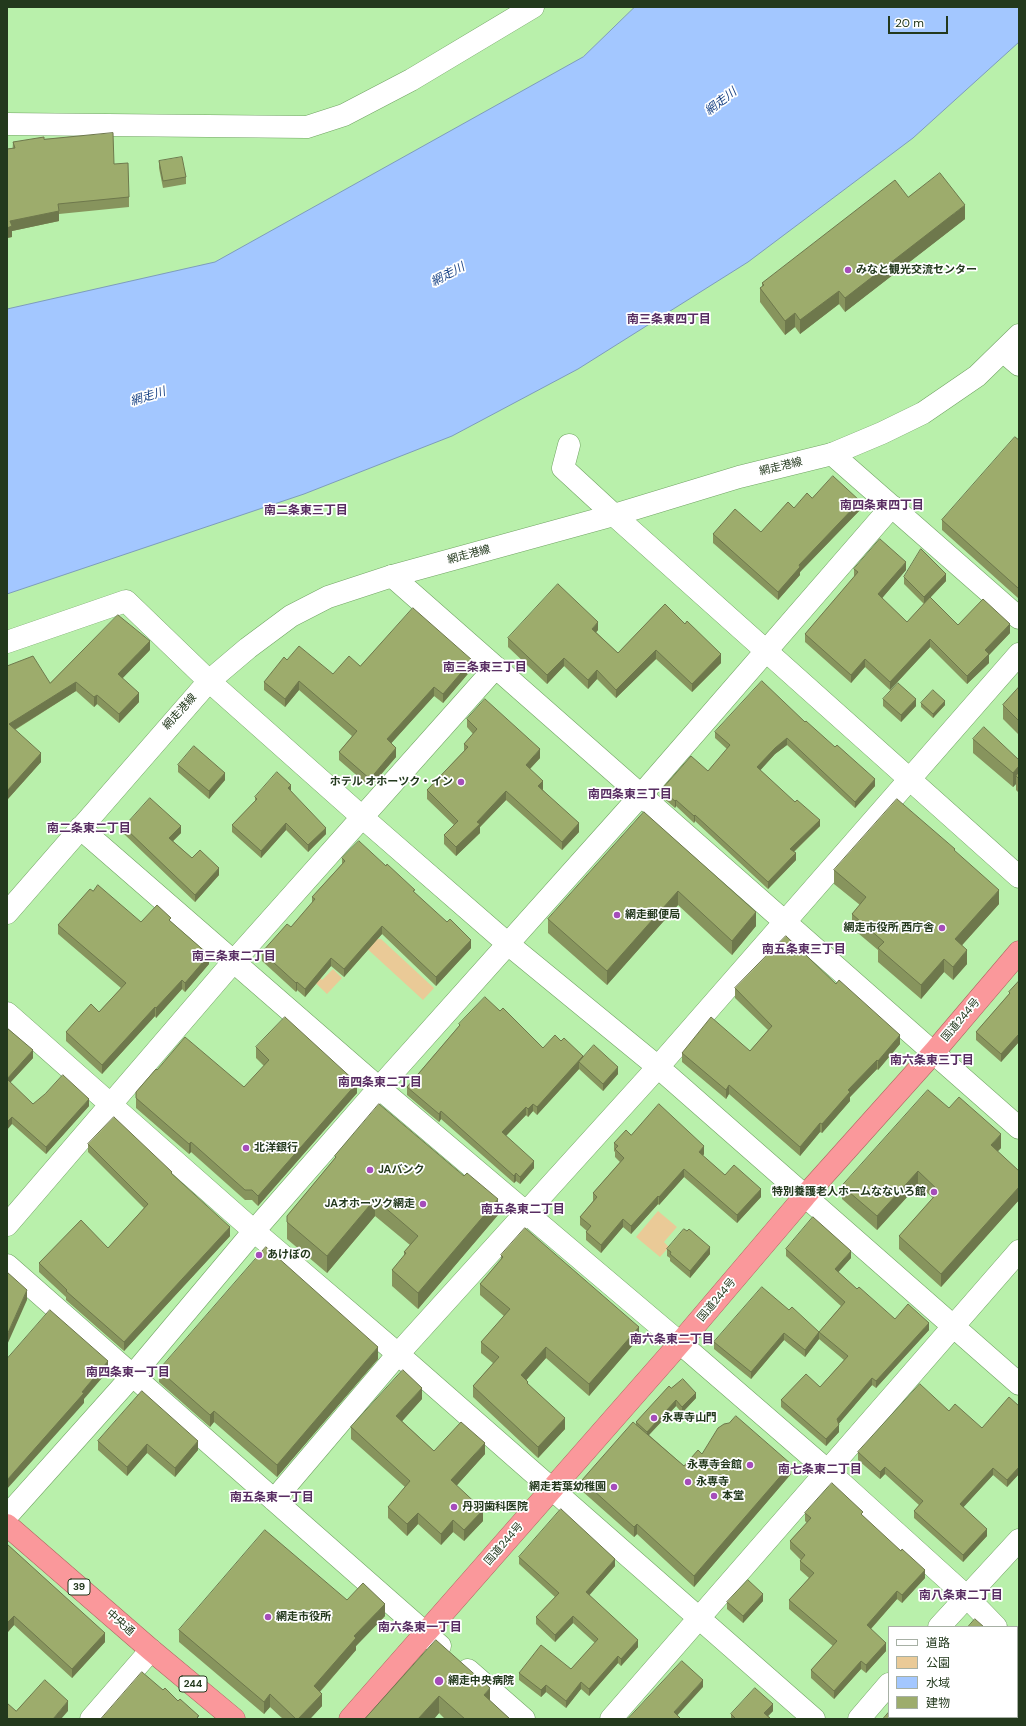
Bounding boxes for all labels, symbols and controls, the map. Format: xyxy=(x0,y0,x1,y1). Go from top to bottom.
scale bar xyxy=(890,8,950,34)
text: 20 m xyxy=(895,15,924,31)
water label: 網走川 xyxy=(702,85,740,119)
water label: 網走川 xyxy=(429,260,467,290)
place label: みなと観光交流センター xyxy=(856,263,977,277)
marker: みなと観光交流センター xyxy=(843,265,853,275)
district label: 南三条東四丁目 xyxy=(627,313,711,327)
water label: 網走川 xyxy=(129,385,167,409)
street label: 網走港線 xyxy=(758,455,804,479)
district label: 南四条東四丁目 xyxy=(840,499,924,513)
district label: 南二条東三丁目 xyxy=(264,504,348,518)
street label: 網走港線 xyxy=(446,543,492,567)
district label: 南三条東三丁目 xyxy=(443,661,527,675)
street label: 網走港線 xyxy=(160,691,200,733)
place label: ホテル オホーツク・イン xyxy=(330,775,453,789)
marker: ホテル オホーツク・イン xyxy=(456,777,466,787)
district label: 南四条東三丁目 xyxy=(588,788,672,802)
district label: 南二条東二丁目 xyxy=(47,822,131,836)
place label: 網走郵便局 xyxy=(625,908,680,922)
marker: 網走郵便局 xyxy=(612,910,622,920)
place label: 網走市役所 西庁舎 xyxy=(843,921,934,935)
marker: 網走市役所 西庁舎 xyxy=(937,923,947,933)
district label: 南五条東三丁目 xyxy=(762,943,846,957)
district label: 南三条東二丁目 xyxy=(192,950,276,964)
street label: 国道244号 xyxy=(939,996,983,1044)
district label: 南六条東三丁目 xyxy=(890,1054,974,1068)
district label: 南四条東二丁目 xyxy=(338,1076,422,1090)
place label: 北洋銀行 xyxy=(254,1141,298,1155)
marker: 北洋銀行 xyxy=(241,1143,251,1153)
place label: JAバンク xyxy=(378,1163,424,1177)
marker: JAバンク xyxy=(365,1165,375,1175)
place label: 特別養護老人ホームなないろ館 xyxy=(772,1185,926,1199)
marker: 特別養護老人ホームなないろ館 xyxy=(929,1187,939,1197)
place label: JAオホーツク網走 xyxy=(325,1197,415,1211)
marker: JAオホーツク網走 xyxy=(418,1199,428,1209)
district label: 南五条東二丁目 xyxy=(481,1203,565,1217)
place label: あけぼの xyxy=(267,1248,311,1262)
marker: あけぼの xyxy=(254,1250,264,1260)
street label: 国道244号 xyxy=(695,1276,739,1324)
district label: 南六条東二丁目 xyxy=(630,1333,714,1347)
district label: 南四条東一丁目 xyxy=(86,1366,170,1380)
place label: 永専寺山門 xyxy=(662,1411,717,1425)
marker: 永専寺山門 xyxy=(649,1413,659,1423)
place label: 永専寺会館 xyxy=(687,1458,742,1472)
marker: 永専寺会館 xyxy=(745,1460,755,1470)
district label: 南七条東二丁目 xyxy=(778,1463,862,1477)
place label: 永専寺 xyxy=(696,1475,729,1489)
marker: 永専寺 xyxy=(683,1477,693,1487)
place label: 網走若葉幼稚園 xyxy=(529,1480,606,1494)
marker: 網走若葉幼稚園 xyxy=(609,1482,619,1492)
place label: 本堂 xyxy=(722,1489,744,1503)
district label: 南五条東一丁目 xyxy=(230,1491,314,1505)
marker: 本堂 xyxy=(709,1491,719,1501)
place label: 丹羽歯科医院 xyxy=(462,1500,528,1514)
marker: 丹羽歯科医院 xyxy=(449,1502,459,1512)
street label: 国道244号 xyxy=(482,1520,526,1568)
road number: 39 xyxy=(68,1579,90,1595)
district label: 南八条東二丁目 xyxy=(919,1589,1003,1603)
street label: 中央通 xyxy=(103,1607,137,1639)
place label: 網走市役所 xyxy=(276,1610,331,1624)
marker: 網走市役所 xyxy=(263,1612,273,1622)
district label: 南六条東一丁目 xyxy=(378,1621,462,1635)
legend xyxy=(888,1626,1018,1718)
text: 道路 xyxy=(926,1635,950,1651)
text: 公園 xyxy=(926,1655,950,1671)
place label: 網走中央病院 xyxy=(448,1674,514,1688)
marker: 網走中央病院 xyxy=(433,1675,445,1687)
text: 水域 xyxy=(926,1675,950,1691)
road number: 244 xyxy=(179,1676,207,1692)
text: 建物 xyxy=(926,1695,950,1711)

